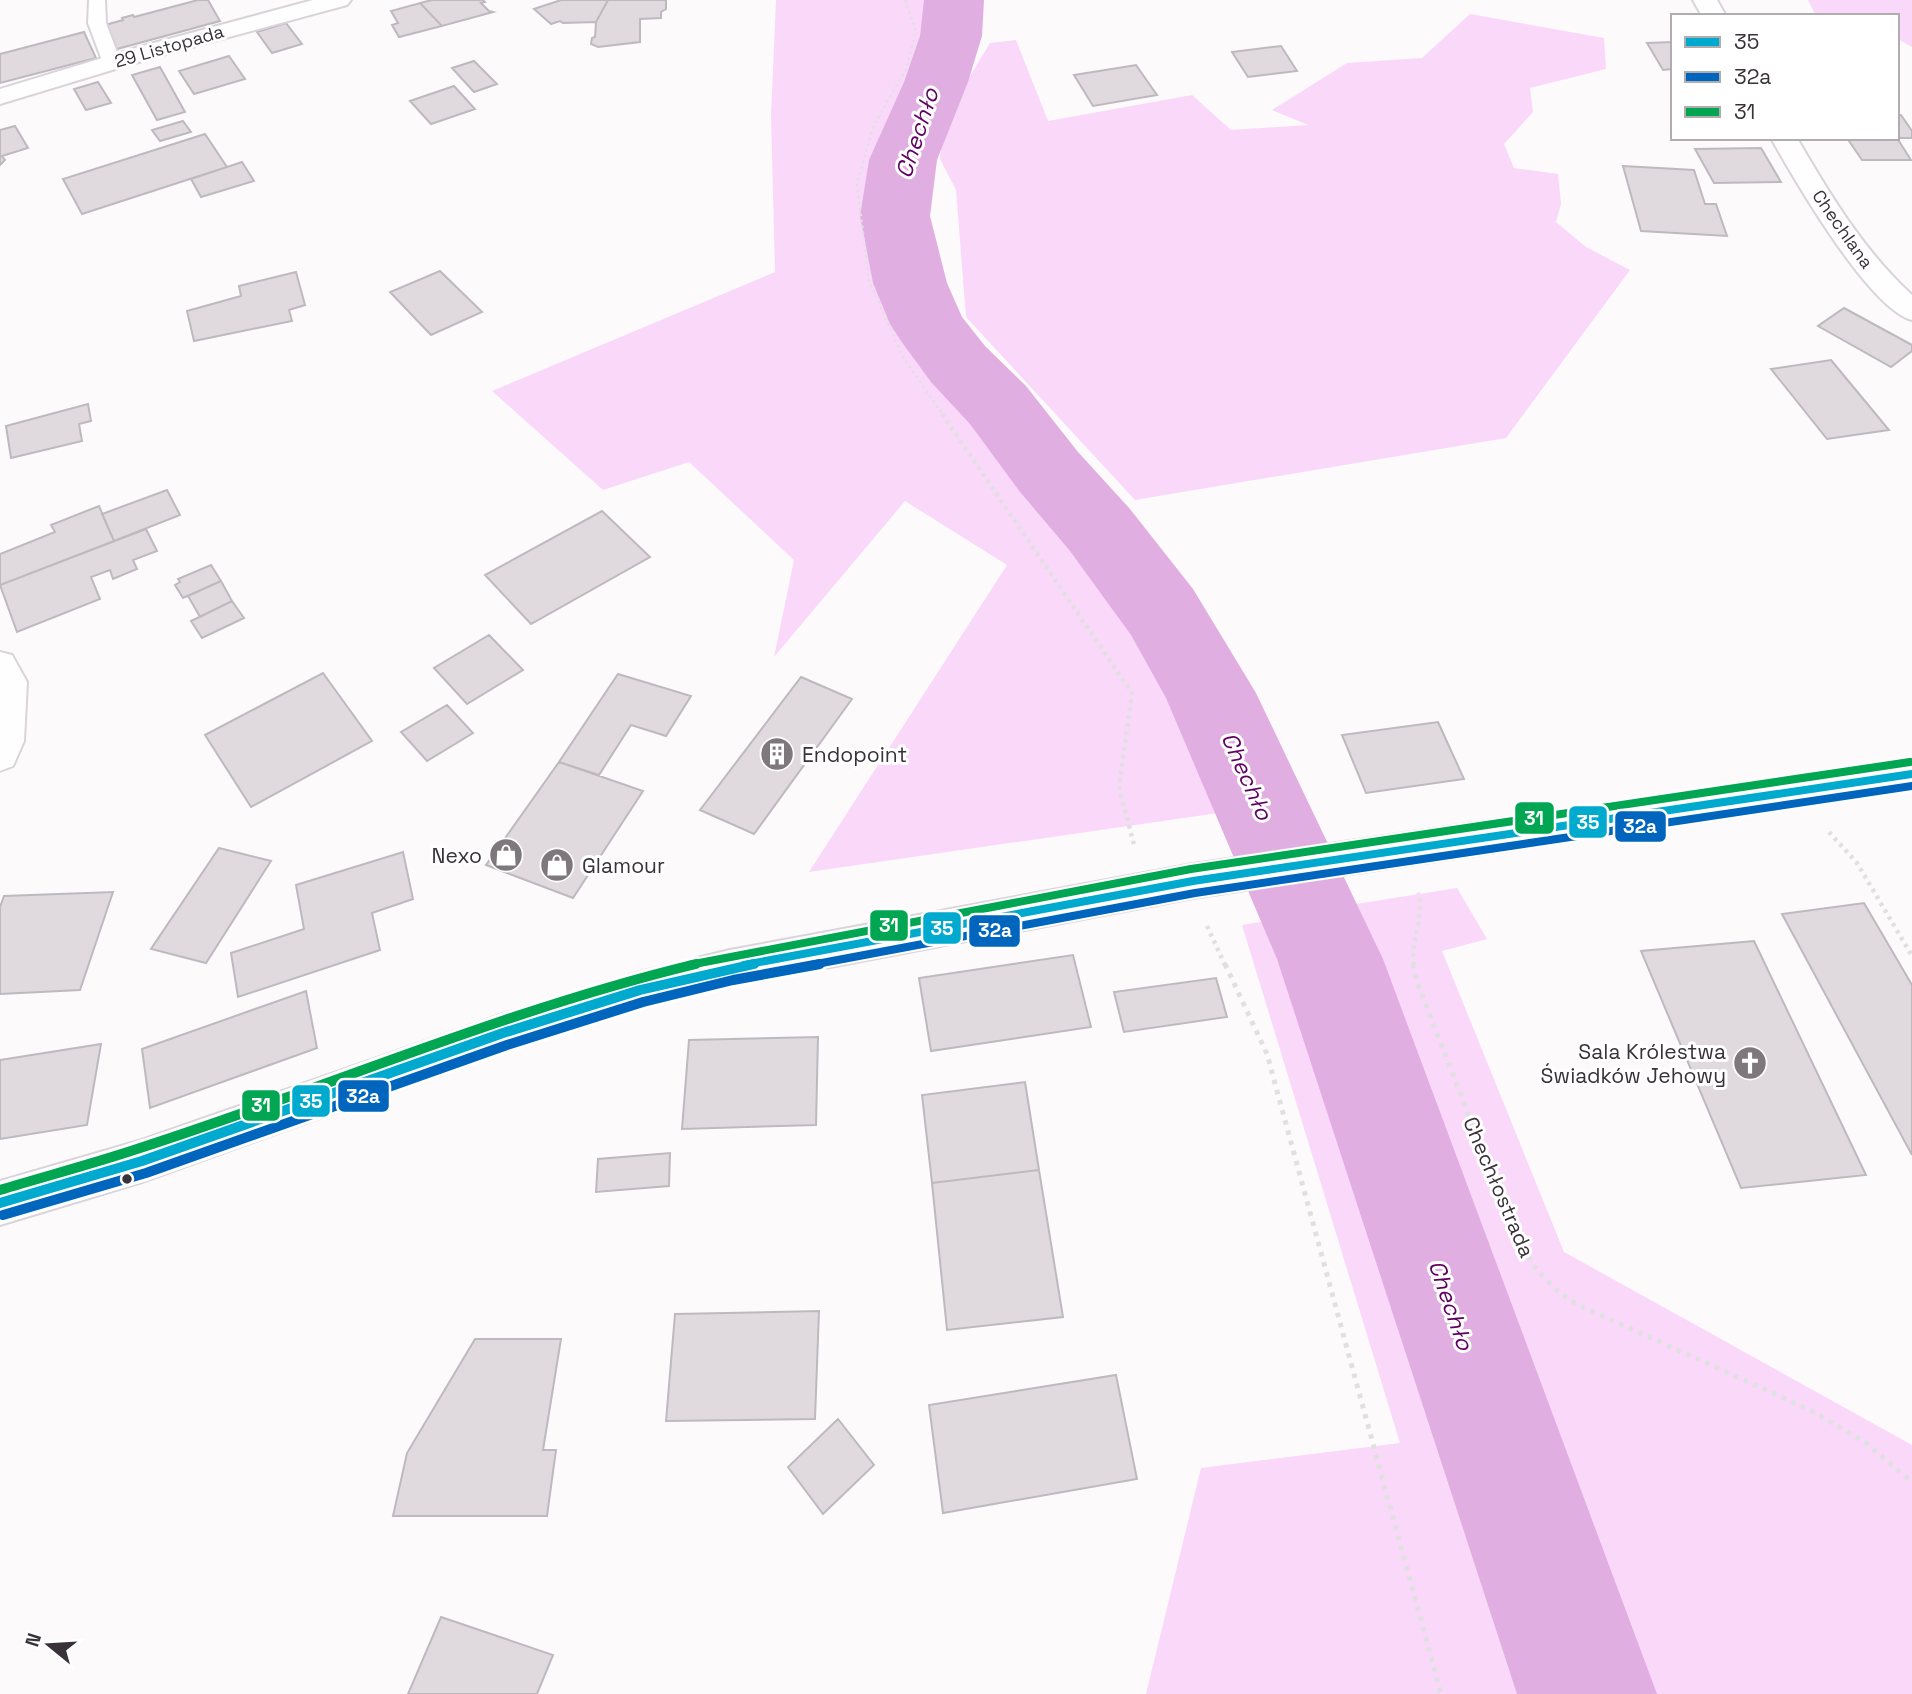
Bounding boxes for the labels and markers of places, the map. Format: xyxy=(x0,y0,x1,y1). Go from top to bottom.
building icon: Endopoint xyxy=(758,735,796,773)
place label: Endopoint xyxy=(802,741,907,768)
shop icon: Nexo xyxy=(487,836,525,874)
place label: Nexo xyxy=(432,842,482,869)
shop icon: Glamour xyxy=(538,846,576,884)
place label: Glamour xyxy=(582,852,665,879)
place label: Sala Królestwa Świadków Jehowy xyxy=(1540,1038,1726,1089)
church icon: Sala Królestwa Świadków Jehowy xyxy=(1731,1044,1769,1082)
unlabelled marker xyxy=(120,1172,134,1186)

